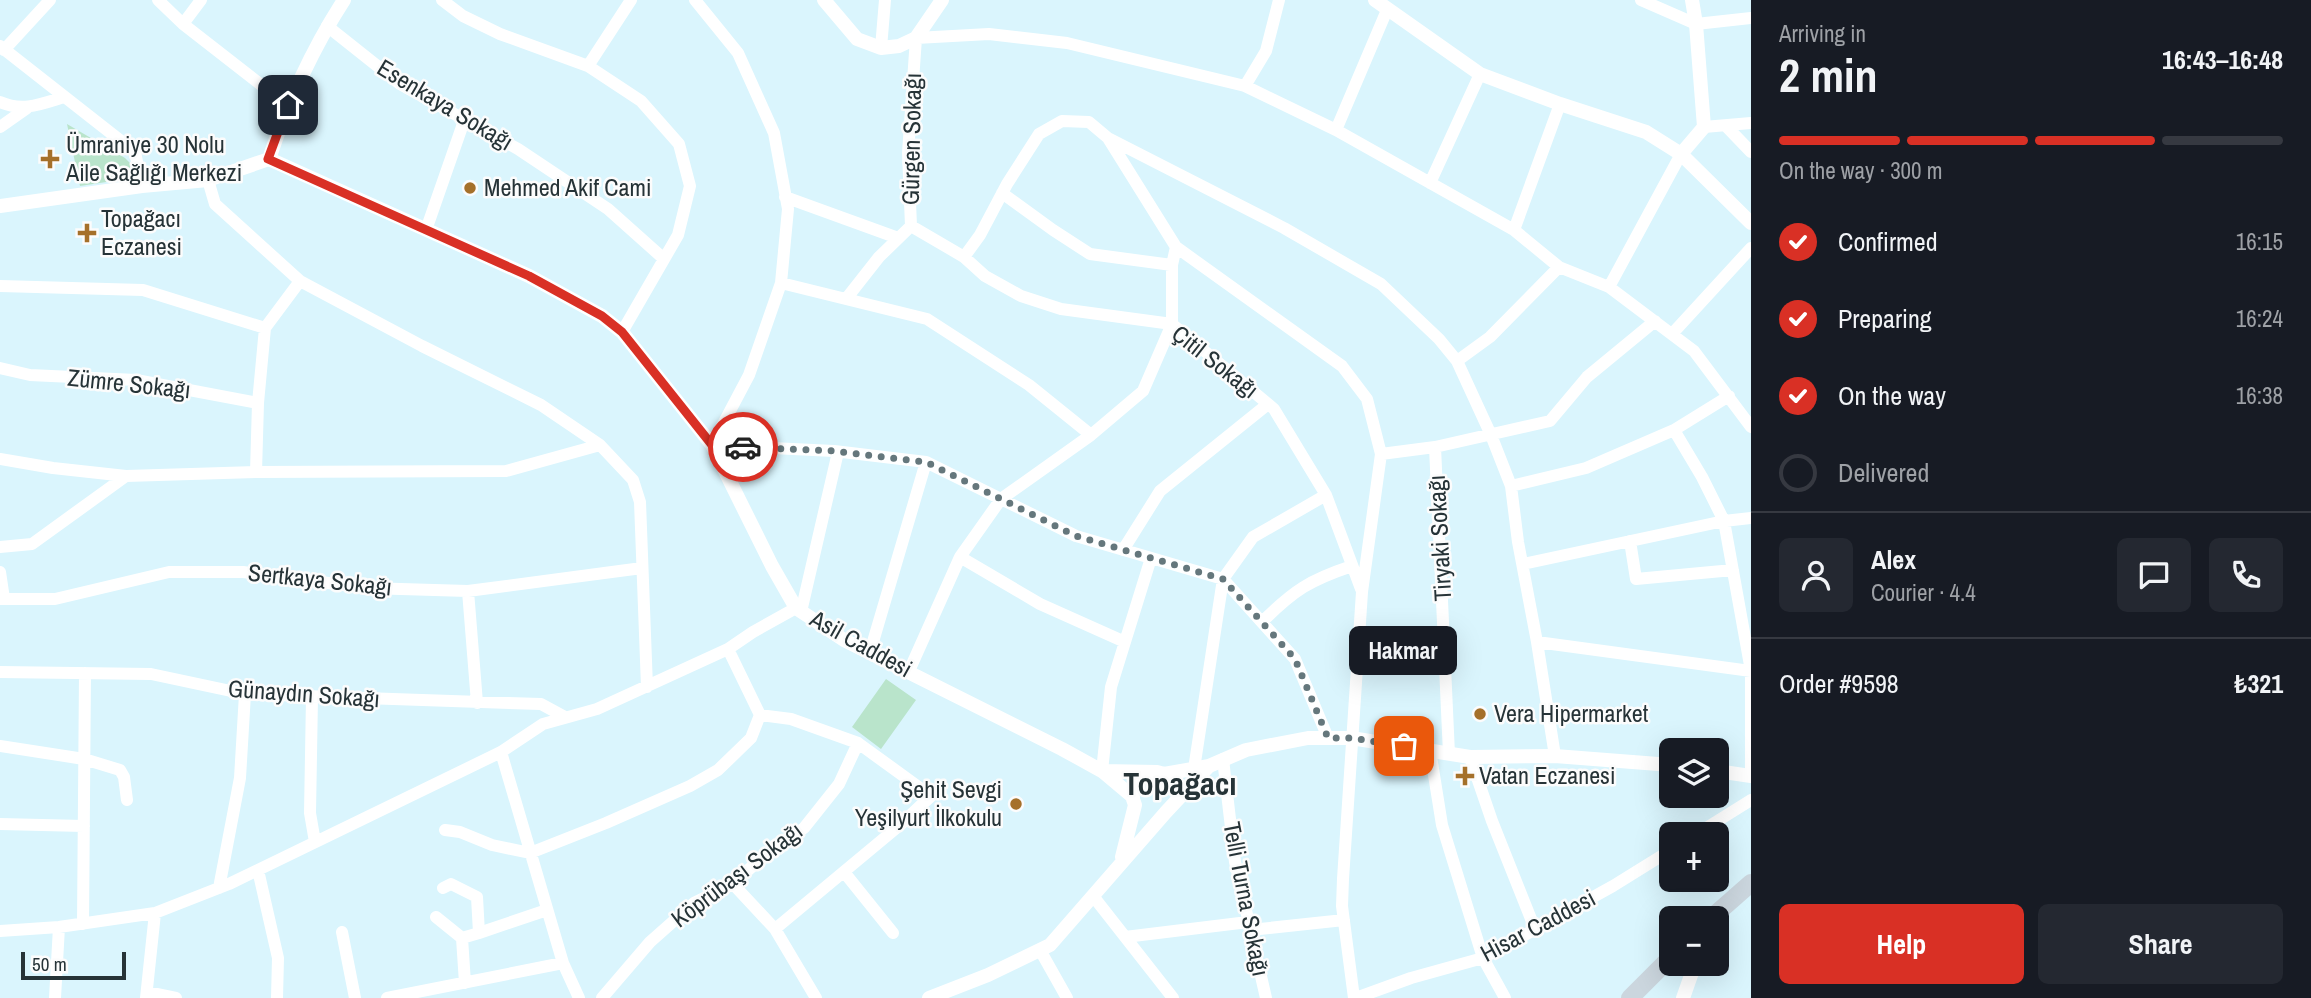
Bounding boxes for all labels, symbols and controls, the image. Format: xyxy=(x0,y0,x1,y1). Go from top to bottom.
text: Arriving in xyxy=(1779,18,1866,49)
text: 16:43–16:48 xyxy=(2162,42,2283,77)
text: 2 min xyxy=(1779,44,1878,106)
street label: Esenkaya Sokağı xyxy=(372,51,519,157)
street label: Gürgen Sokağı xyxy=(894,73,928,205)
pin xyxy=(258,75,318,135)
icon: home xyxy=(269,86,307,124)
place label: Ümraniye 30 Nolu Aile Sağlığı Merkezi xyxy=(65,128,242,188)
marker: Ümraniye 30 Nolu Aile Sağlığı Merkezi xyxy=(40,149,60,169)
text: On the way · 300 m xyxy=(1779,155,1943,186)
place label: Mehmed Akif Cami xyxy=(484,171,651,203)
marker: Mehmed Akif Cami xyxy=(462,180,478,196)
place label: Topağacı Eczanesi xyxy=(101,202,182,262)
icon: check xyxy=(1779,223,1817,261)
text: Confirmed xyxy=(1838,224,1938,259)
marker: Topağacı Eczanesi xyxy=(79,225,95,241)
text: 16:15 xyxy=(2236,226,2283,257)
icon: check xyxy=(1779,300,1817,338)
text: Preparing xyxy=(1838,301,1932,336)
text: 16:24 xyxy=(2236,303,2283,334)
street label: Çitil Sokağı xyxy=(1166,317,1266,405)
street label: Zümre Sokağı xyxy=(66,361,192,405)
icon: check xyxy=(1779,377,1817,415)
text: On the way xyxy=(1838,378,1946,413)
text: 16:38 xyxy=(2236,380,2283,411)
courier xyxy=(708,412,778,482)
icon: car xyxy=(724,428,762,466)
text: Delivered xyxy=(1838,455,1929,490)
street label: Tiryaki Sokağı xyxy=(1420,474,1458,602)
button: person xyxy=(1779,538,1853,612)
button: chat xyxy=(2117,538,2191,612)
button: phone xyxy=(2209,538,2283,612)
text: Alex xyxy=(1871,542,1916,577)
street label: Sertkaya Sokağı xyxy=(247,556,394,602)
text: Courier · 4.4 xyxy=(1871,577,1976,608)
street label: Asil Caddesi xyxy=(804,602,918,684)
callout: Hakmar xyxy=(1350,627,1458,676)
text: Hakmar xyxy=(1368,635,1438,666)
text: Order #9598 xyxy=(1779,666,1899,701)
text: ₺321 xyxy=(2234,666,2283,701)
street label: Günaydın Sokağı xyxy=(227,672,381,714)
place label: Vera Hipermarket xyxy=(1494,697,1649,729)
marker: Vera Hipermarket xyxy=(1472,706,1488,722)
pin xyxy=(1374,716,1434,776)
icon: bag xyxy=(1385,727,1423,765)
map controls xyxy=(1659,738,1729,976)
button: layers xyxy=(1659,738,1729,808)
place label: Vatan Eczanesi xyxy=(1479,759,1615,791)
district label: Topağacı xyxy=(1123,762,1237,805)
marker: Vatan Eczanesi xyxy=(1457,768,1473,784)
place label: Şehit Sevgi Yeşilyurt İlkokulu xyxy=(855,773,1002,833)
marker: Şehit Sevgi Yeşilyurt İlkokulu xyxy=(1008,796,1024,812)
street label: Köprübaşı Sokağı xyxy=(664,814,809,934)
street label: Telli Turna Sokağı xyxy=(1216,819,1278,979)
button: + xyxy=(1659,822,1729,892)
street label: Hisar Caddesi xyxy=(1474,881,1601,969)
button: Help xyxy=(1779,904,2024,984)
button: Share xyxy=(2038,904,2283,984)
button: − xyxy=(1659,906,1729,976)
scale bar xyxy=(21,949,126,981)
text: 50 m xyxy=(32,951,67,977)

